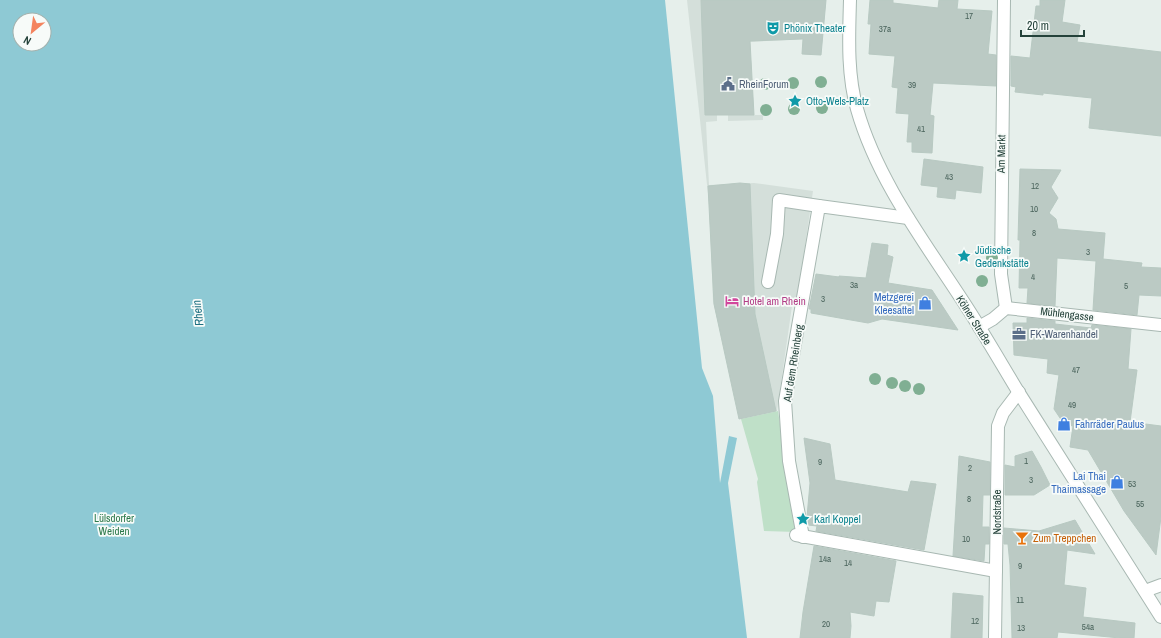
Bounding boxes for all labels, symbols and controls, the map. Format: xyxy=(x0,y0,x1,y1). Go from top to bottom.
house number: 17 xyxy=(965,10,973,22)
north arrow xyxy=(12,12,52,52)
scale bar xyxy=(1021,12,1084,38)
text: 20 m xyxy=(1027,18,1049,34)
theatre icon: Phönix Theater xyxy=(765,20,781,36)
place label: Phönix Theater xyxy=(784,21,846,35)
house number: 37a xyxy=(879,23,891,35)
text: N xyxy=(21,33,33,48)
public building icon: RheinForum xyxy=(720,76,736,92)
place label: RheinForum xyxy=(739,77,789,91)
house number: 39 xyxy=(908,79,916,91)
place icon: Otto-Wels-Platz xyxy=(787,93,803,109)
place label: Otto-Wels-Platz xyxy=(806,94,869,108)
house number: 41 xyxy=(917,123,925,135)
street label: Am Markt xyxy=(994,134,1008,174)
house number: 43 xyxy=(945,171,953,183)
house number: 12 xyxy=(1031,180,1039,192)
house number: 10 xyxy=(1030,203,1038,215)
house number: 8 xyxy=(1032,227,1036,239)
place label: Jüdische Gedenkstätte xyxy=(975,243,1029,270)
house number: 3 xyxy=(1086,246,1090,258)
place icon: Jüdische Gedenkstätte xyxy=(956,248,972,264)
house number: 4 xyxy=(1031,271,1035,283)
house number: 3a xyxy=(850,279,858,291)
house number: 5 xyxy=(1124,280,1128,292)
place label: Metzgerei Kleesattel xyxy=(874,290,914,317)
hotel icon: Hotel am Rhein xyxy=(724,293,740,309)
house number: 3 xyxy=(821,293,825,305)
street label: Kölner Straße xyxy=(953,293,995,347)
place label: Hotel am Rhein xyxy=(743,294,806,308)
shop icon: Metzgerei Kleesattel xyxy=(917,295,933,311)
water label: Rhein xyxy=(188,299,208,327)
street label: Mühlengasse xyxy=(1040,304,1094,324)
street label: Auf dem Rheinberg xyxy=(780,323,806,404)
office icon: FK-Warenhandel xyxy=(1011,326,1027,342)
place label: FK-Warenhandel xyxy=(1030,327,1098,341)
house number: 47 xyxy=(1072,364,1080,376)
house number: 49 xyxy=(1068,399,1076,411)
shop icon: Fahrräder Paulus xyxy=(1056,416,1072,432)
place label: Fahrräder Paulus xyxy=(1075,417,1145,431)
house number: 1 xyxy=(1024,455,1028,467)
house number: 9 xyxy=(818,456,822,468)
house number: 2 xyxy=(968,462,972,474)
place label: Lai Thai Thaimassage xyxy=(1051,469,1106,496)
house number: 3 xyxy=(1029,474,1033,486)
shop icon: Lai Thai Thaimassage xyxy=(1109,474,1125,490)
house number: 53 xyxy=(1128,478,1136,490)
street label: Nordstraße xyxy=(990,489,1004,535)
house number: 8 xyxy=(967,493,971,505)
house number: 55 xyxy=(1136,498,1144,510)
park label: Lülsdorfer Weiden xyxy=(94,511,134,538)
place icon: Karl Koppel xyxy=(795,511,811,527)
place label: Karl Koppel xyxy=(814,512,861,526)
bar icon: Zum Treppchen xyxy=(1014,530,1030,546)
place label: Zum Treppchen xyxy=(1033,531,1096,545)
house number: 10 xyxy=(962,533,970,545)
house number: 14a xyxy=(819,553,831,565)
house number: 14 xyxy=(844,557,852,569)
house number: 9 xyxy=(1018,560,1022,572)
house number: 11 xyxy=(1016,594,1024,606)
house number: 12 xyxy=(971,615,979,627)
house number: 20 xyxy=(822,618,830,630)
house number: 54a xyxy=(1082,621,1094,633)
house number: 13 xyxy=(1017,622,1025,634)

